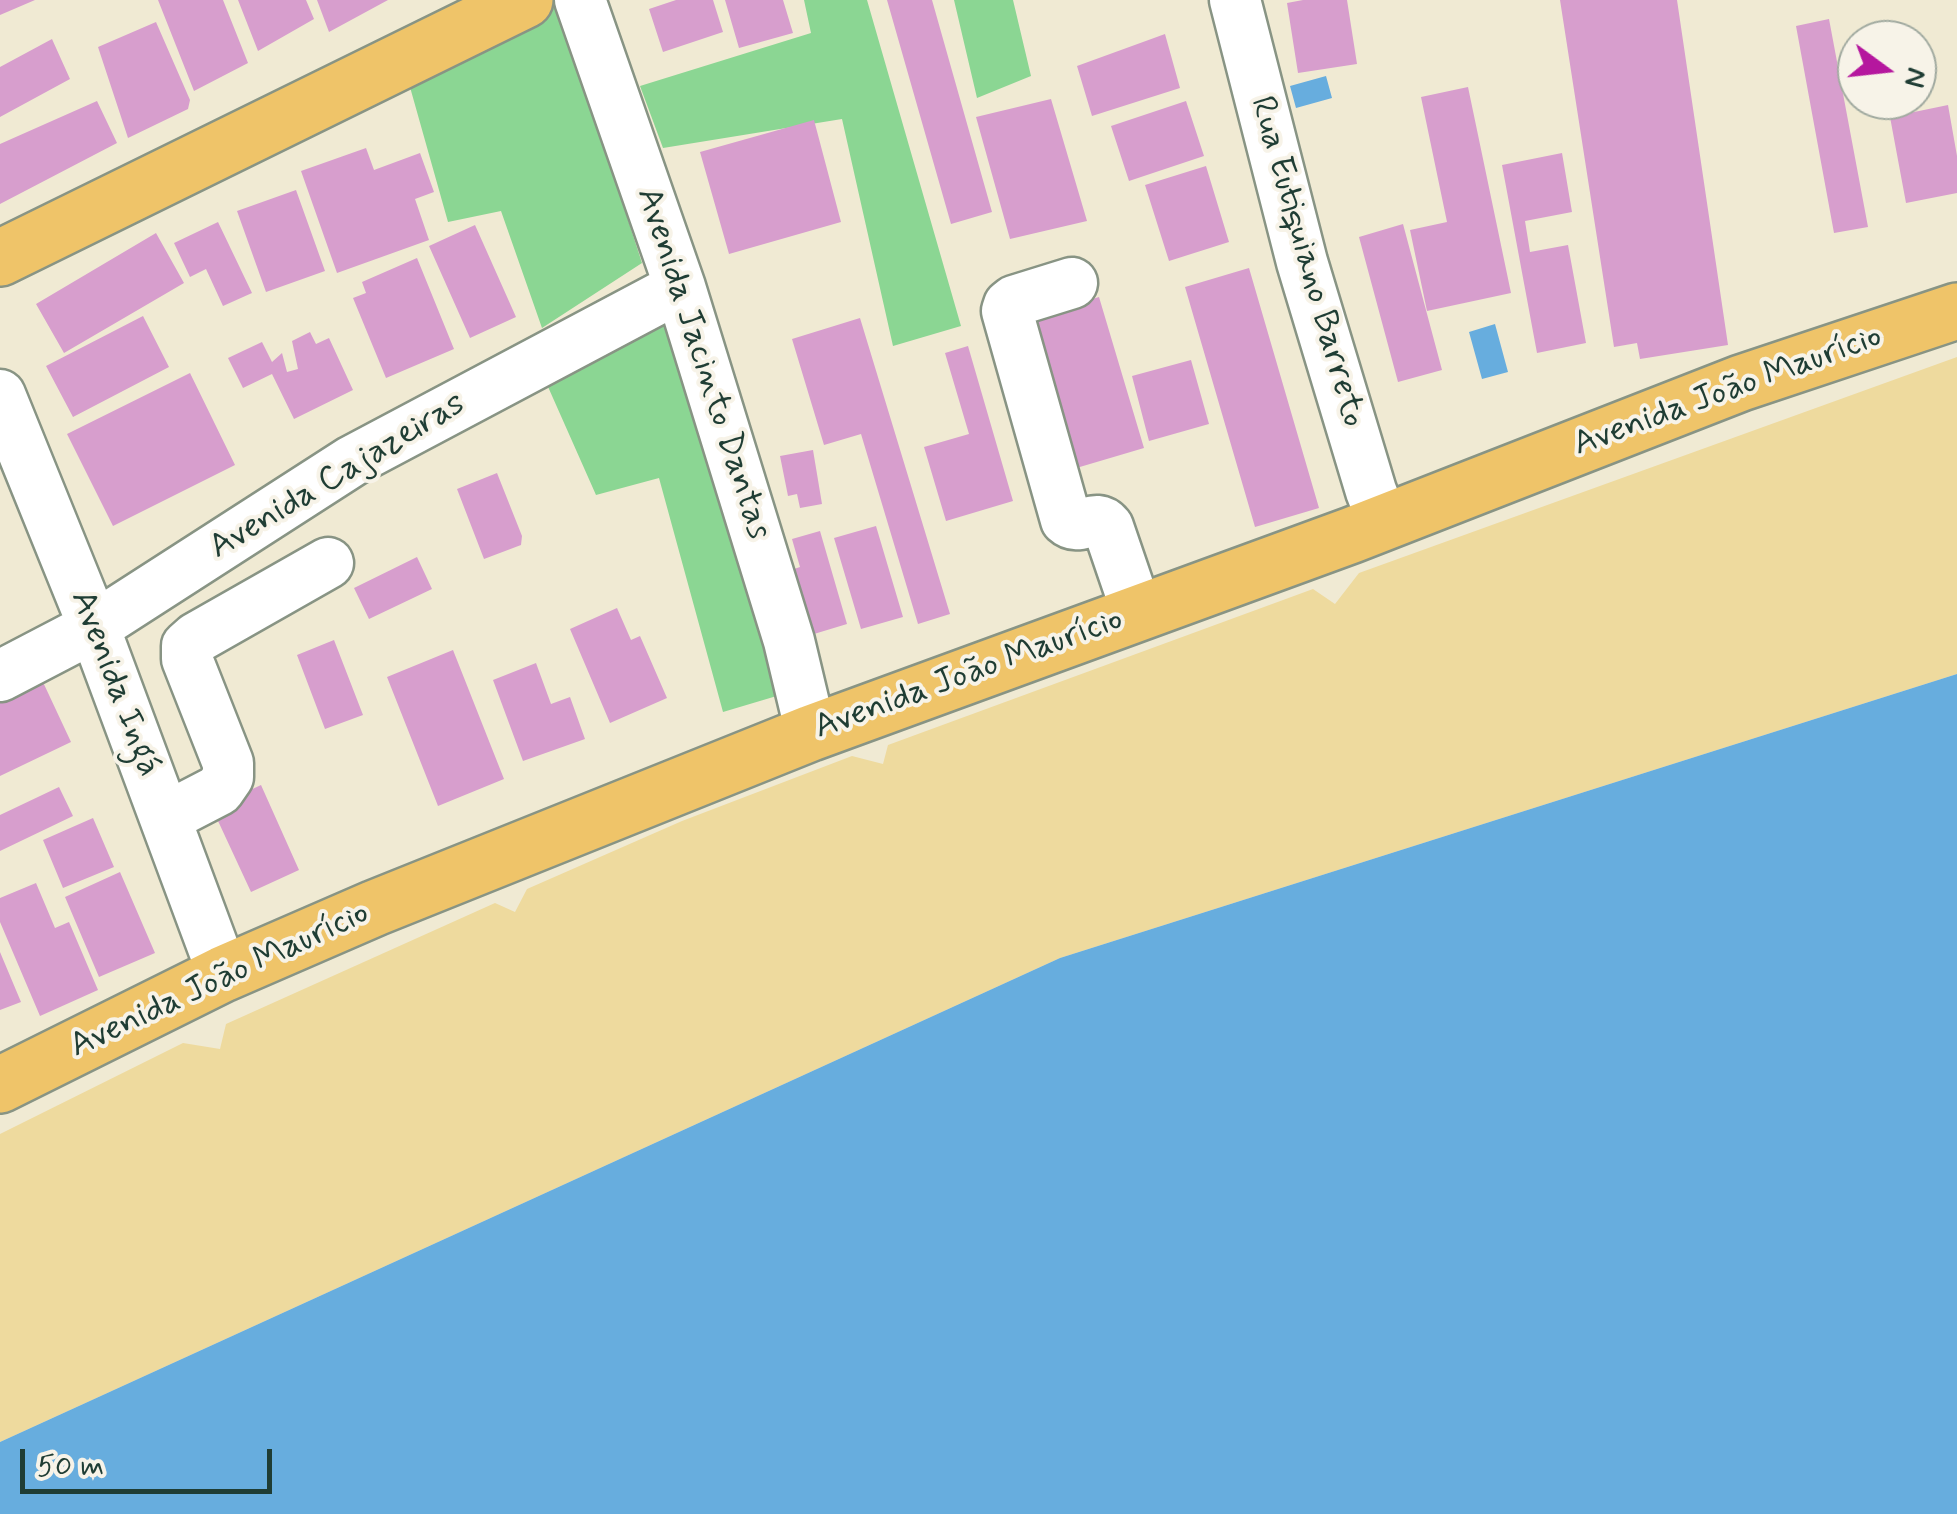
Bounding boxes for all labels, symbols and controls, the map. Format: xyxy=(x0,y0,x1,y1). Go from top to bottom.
north arrow xyxy=(1837,20,1937,120)
text: N xyxy=(1894,64,1935,91)
street label: Rua Eutiquiano Barreto xyxy=(1239,92,1373,432)
street label: Avenida Jacinto Dantas xyxy=(625,183,779,545)
street label: Avenida João Maurício xyxy=(1568,317,1888,467)
street label: Avenida Cajazeiras xyxy=(202,384,474,570)
street label: Avenida Ingá xyxy=(59,585,169,783)
street label: Avenida João Maurício xyxy=(809,600,1129,750)
street label: Avenida João Maurício xyxy=(64,893,376,1069)
scale bar xyxy=(25,1429,278,1491)
text: 50 m xyxy=(37,1447,104,1486)

